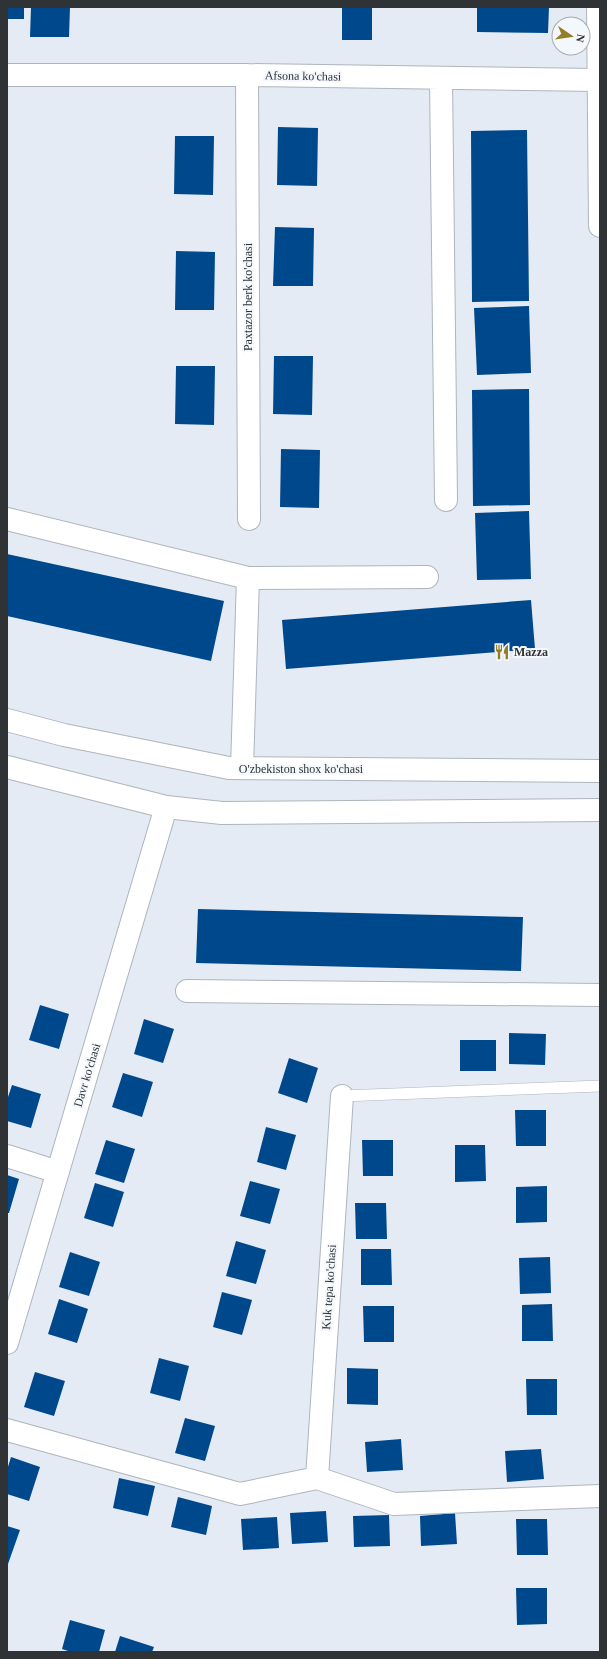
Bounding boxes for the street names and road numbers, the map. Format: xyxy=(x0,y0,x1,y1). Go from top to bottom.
street label: Afsona ko'chasi xyxy=(265,68,342,84)
street label: Paxtazor berk ko'chasi xyxy=(241,242,255,351)
street label: O'zbekiston shox ko'chasi xyxy=(239,762,364,776)
street label: Davr ko'chasi xyxy=(71,1041,104,1109)
street label: Kuk tepa ko'chasi xyxy=(319,1243,339,1330)

